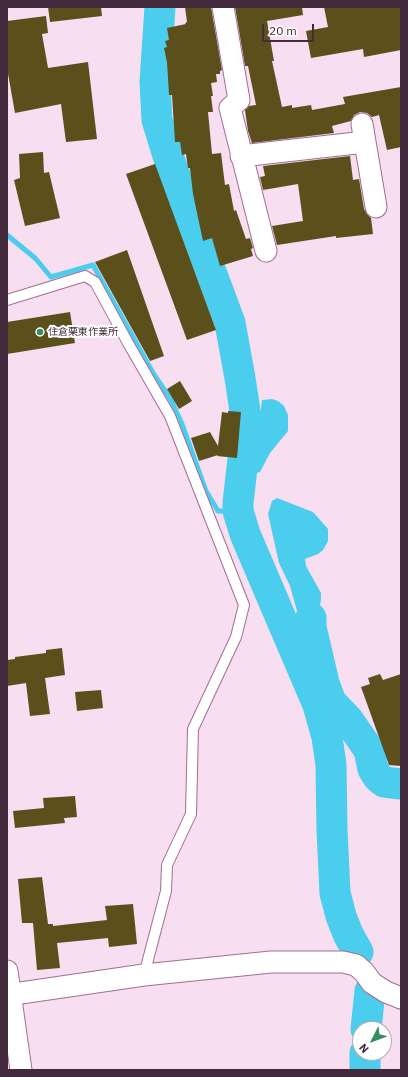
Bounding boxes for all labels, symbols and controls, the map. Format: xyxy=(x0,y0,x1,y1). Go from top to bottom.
scale bar xyxy=(264,16,316,42)
text: 20 m xyxy=(269,23,297,38)
place label: 住倉栗東作業所 xyxy=(48,326,118,338)
marker: 住倉栗東作業所 xyxy=(35,327,45,337)
north arrow xyxy=(352,1021,392,1061)
text: N xyxy=(356,1041,372,1056)

